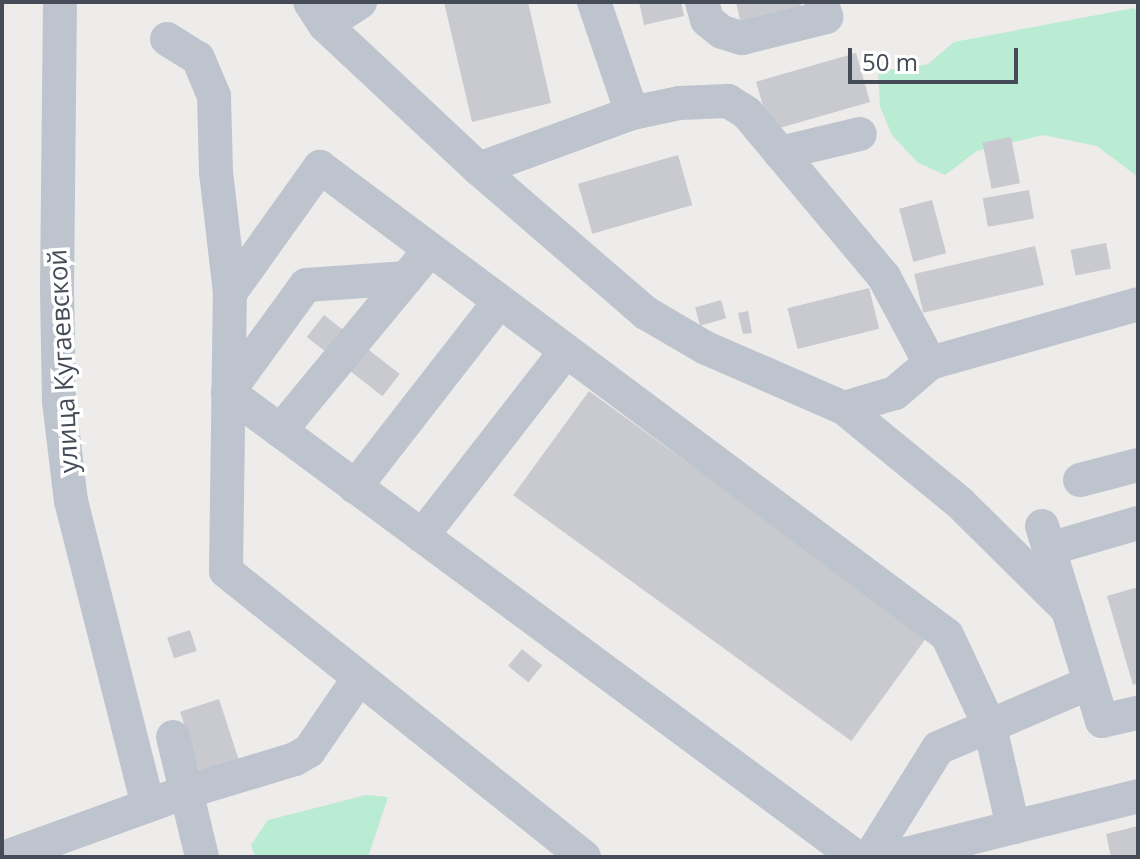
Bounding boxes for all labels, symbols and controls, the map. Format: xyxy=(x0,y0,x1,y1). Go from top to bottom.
scale bar xyxy=(852,32,1022,82)
text: 50 m xyxy=(862,45,918,78)
street label: улица Кугаевской xyxy=(42,248,84,474)

